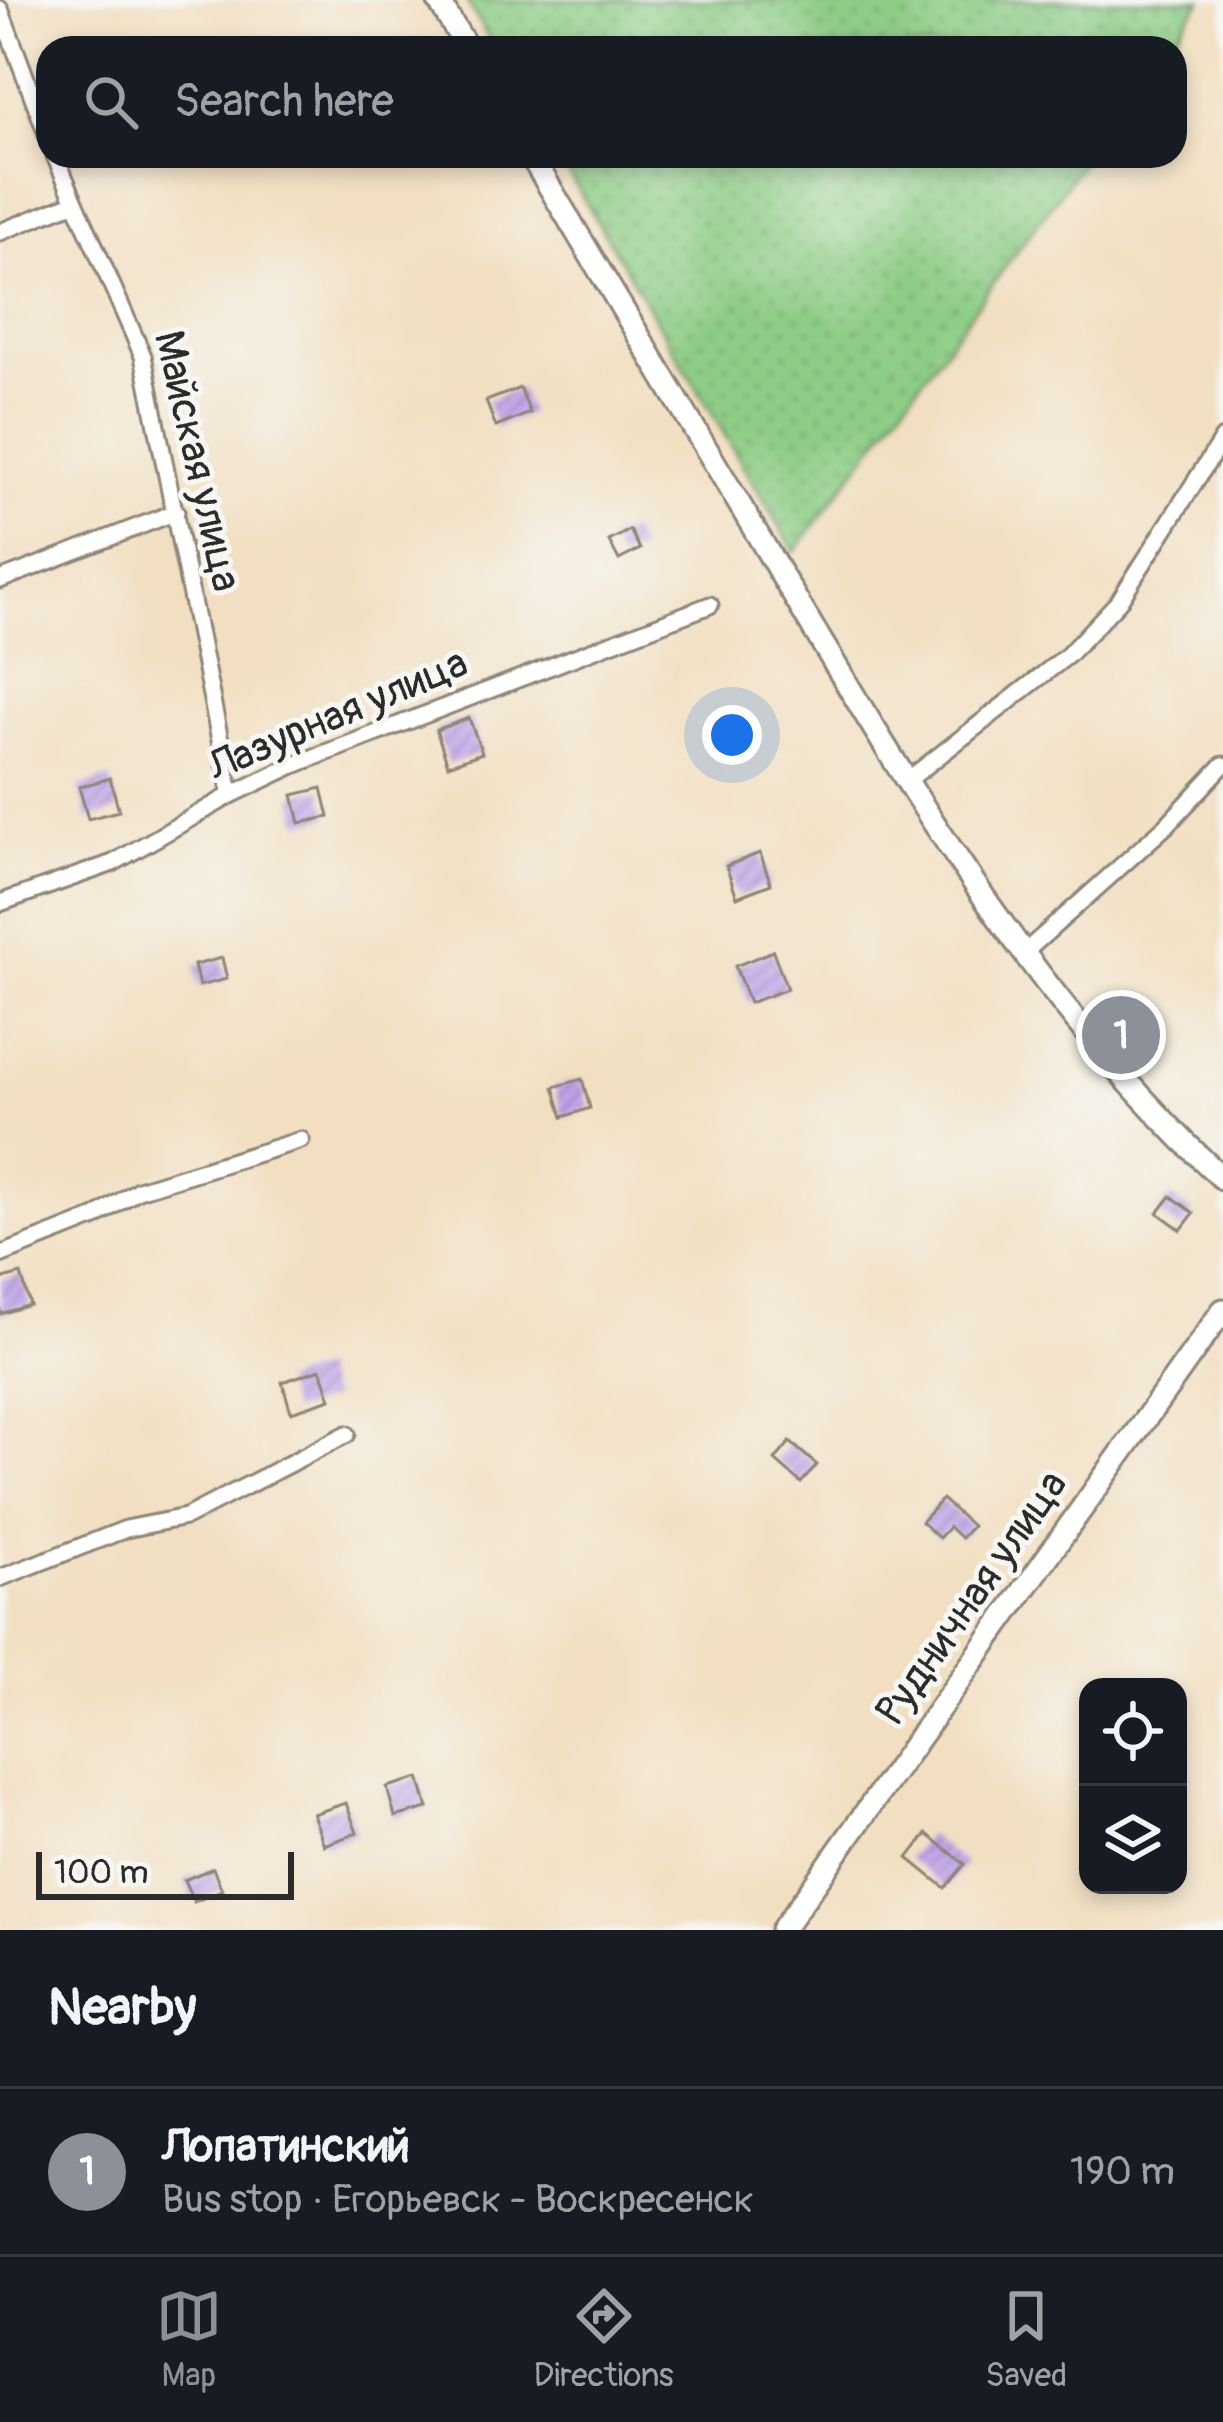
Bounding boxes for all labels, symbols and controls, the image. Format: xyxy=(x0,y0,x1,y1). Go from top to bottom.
search box xyxy=(36,36,1187,168)
icon: search xyxy=(78,69,144,135)
text: Search here xyxy=(174,74,394,130)
street label: Майская улица xyxy=(142,326,252,596)
street label: Лазурная улица xyxy=(200,637,475,793)
your location xyxy=(702,705,762,765)
pin: 1 xyxy=(1082,990,1160,1080)
street label: Рудничная улица xyxy=(865,1461,1079,1735)
map controls xyxy=(1079,1678,1187,1894)
button: locate xyxy=(1079,1678,1187,1786)
button: layers xyxy=(1079,1786,1187,1894)
scale bar xyxy=(36,1846,294,1899)
text: 100 m xyxy=(54,1852,148,1893)
text: Nearby xyxy=(48,1976,196,2040)
text: Лопатинский xyxy=(162,2119,410,2175)
text: 1 xyxy=(79,2147,95,2196)
text: 190 m xyxy=(1070,2147,1175,2196)
text: Bus stop · Егорьевск - Воскресенск xyxy=(162,2175,754,2224)
tab: Map xyxy=(156,2283,222,2396)
tab: Directions xyxy=(534,2283,674,2396)
tab: Saved xyxy=(985,2283,1067,2396)

